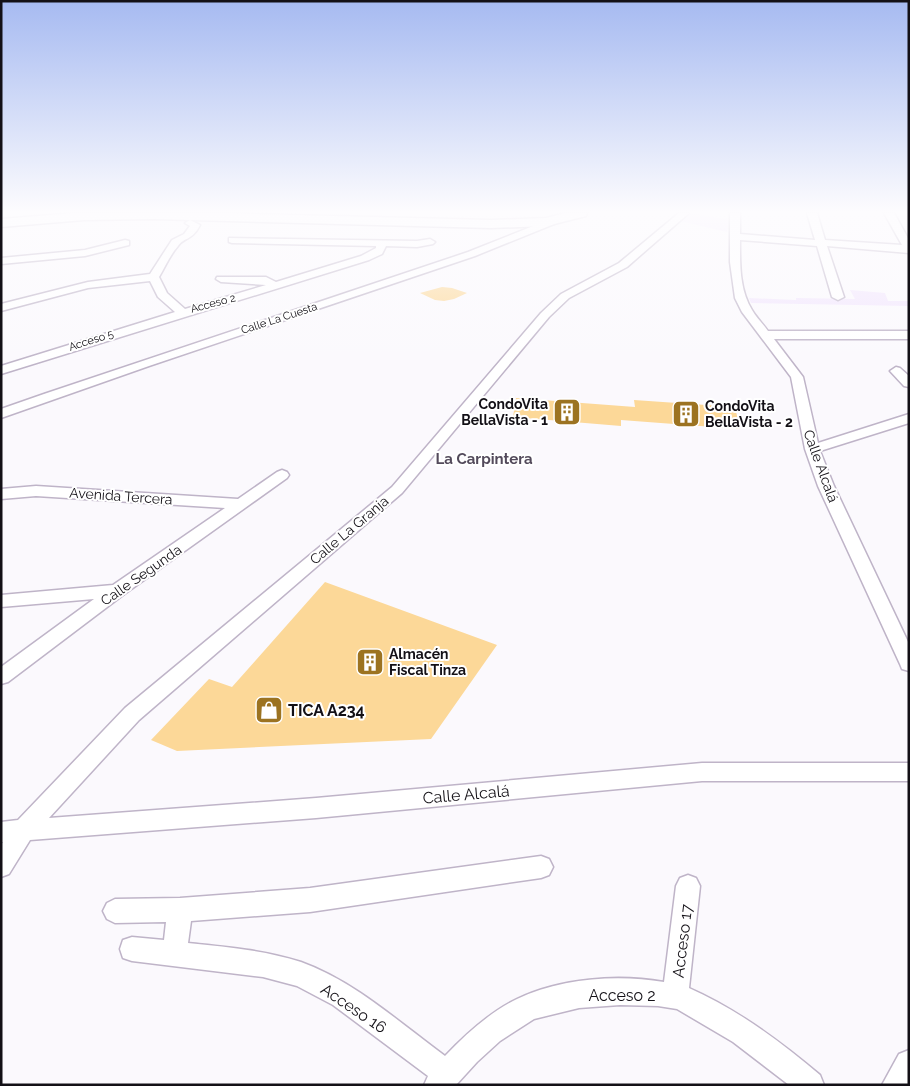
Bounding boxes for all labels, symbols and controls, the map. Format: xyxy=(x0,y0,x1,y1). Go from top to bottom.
street label: Acceso 2 xyxy=(189,291,237,316)
street label: Calle La Cuesta xyxy=(239,300,319,337)
street label: Acceso 5 xyxy=(67,327,115,354)
place label: CondoVita BellaVista - 1 xyxy=(461,396,548,428)
building icon: CondoVita BellaVista - 1 xyxy=(552,397,582,427)
place label: CondoVita BellaVista - 2 xyxy=(705,398,793,430)
building icon: CondoVita BellaVista - 2 xyxy=(671,399,701,429)
street label: Calle Alcalá xyxy=(800,427,842,505)
district label: La Carpintera xyxy=(435,450,533,468)
street label: Avenida Tercera xyxy=(69,484,173,508)
street label: Calle La Granja xyxy=(307,493,391,567)
street label: Calle Segunda xyxy=(98,541,184,609)
place label: Almacén Fiscal Tinza xyxy=(389,646,466,678)
building icon: Almacén Fiscal Tinza xyxy=(355,647,385,677)
shop icon: TICA A234 xyxy=(254,695,284,725)
place label: TICA A234 xyxy=(288,701,365,720)
street label: Calle Alcalá xyxy=(422,781,510,808)
street label: Acceso 17 xyxy=(669,903,696,979)
street label: Acceso 16 xyxy=(317,980,390,1037)
street label: Acceso 2 xyxy=(588,986,656,1005)

